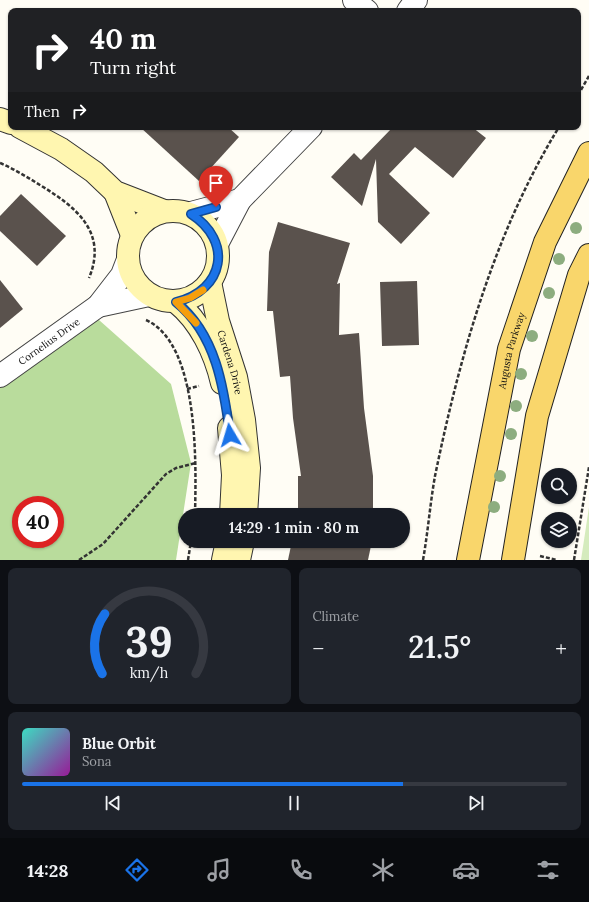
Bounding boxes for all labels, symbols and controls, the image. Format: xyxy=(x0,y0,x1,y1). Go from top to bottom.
text: 40 m xyxy=(90,21,156,57)
icon: right xyxy=(24,24,76,76)
text: Turn right xyxy=(90,56,176,79)
icon: right xyxy=(68,100,90,122)
text: Then xyxy=(24,102,60,121)
pin xyxy=(199,166,233,207)
icon: arrive xyxy=(205,172,227,194)
street label: Augusta Parkway xyxy=(495,310,528,391)
street label: Cornelius Drive xyxy=(16,314,83,367)
street label: Cardena Drive xyxy=(215,328,246,396)
position arrow xyxy=(209,414,251,456)
map controls xyxy=(541,468,577,548)
button: search xyxy=(541,468,577,504)
speed limit sign: 40 xyxy=(12,496,64,548)
button: layers xyxy=(541,512,577,548)
text: 14:29 · 1 min · 80 m xyxy=(229,518,359,537)
text: Climate xyxy=(313,608,359,625)
text: 39 xyxy=(126,615,173,668)
text: 21.5° xyxy=(408,628,471,666)
text: − xyxy=(313,634,324,662)
text: + xyxy=(555,634,567,662)
text: km/h xyxy=(130,664,169,683)
text: Blue Orbit xyxy=(82,734,156,753)
text: Sona xyxy=(82,753,112,770)
icon: previous xyxy=(102,792,124,814)
icon: pause xyxy=(283,792,305,814)
icon: next xyxy=(465,792,487,814)
icon: directions xyxy=(123,856,151,884)
icon: music xyxy=(205,856,233,884)
icon: phone xyxy=(287,856,315,884)
icon: climate xyxy=(369,856,397,884)
icon: car xyxy=(452,856,480,884)
icon: filters xyxy=(534,856,562,884)
text: 14:28 xyxy=(27,859,69,882)

